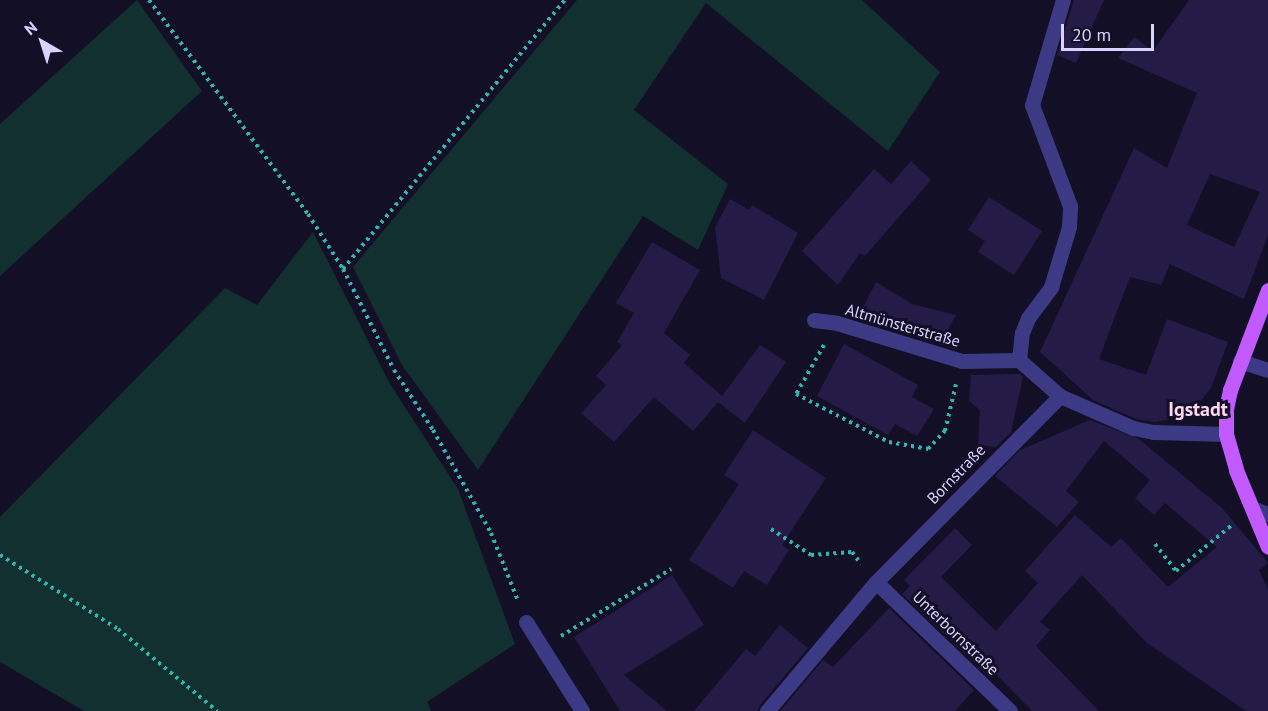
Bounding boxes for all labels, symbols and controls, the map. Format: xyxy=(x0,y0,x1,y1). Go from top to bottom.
north arrow xyxy=(12,12,72,72)
scale bar xyxy=(1064,12,1157,50)
text: N xyxy=(20,17,41,39)
text: 20 m xyxy=(1072,23,1111,46)
street label: Altmünsterstraße xyxy=(843,299,963,351)
district label: Igstadt xyxy=(1168,397,1228,421)
street label: Bornstraße xyxy=(923,440,989,508)
street label: Unterbornstraße xyxy=(909,587,1003,679)

